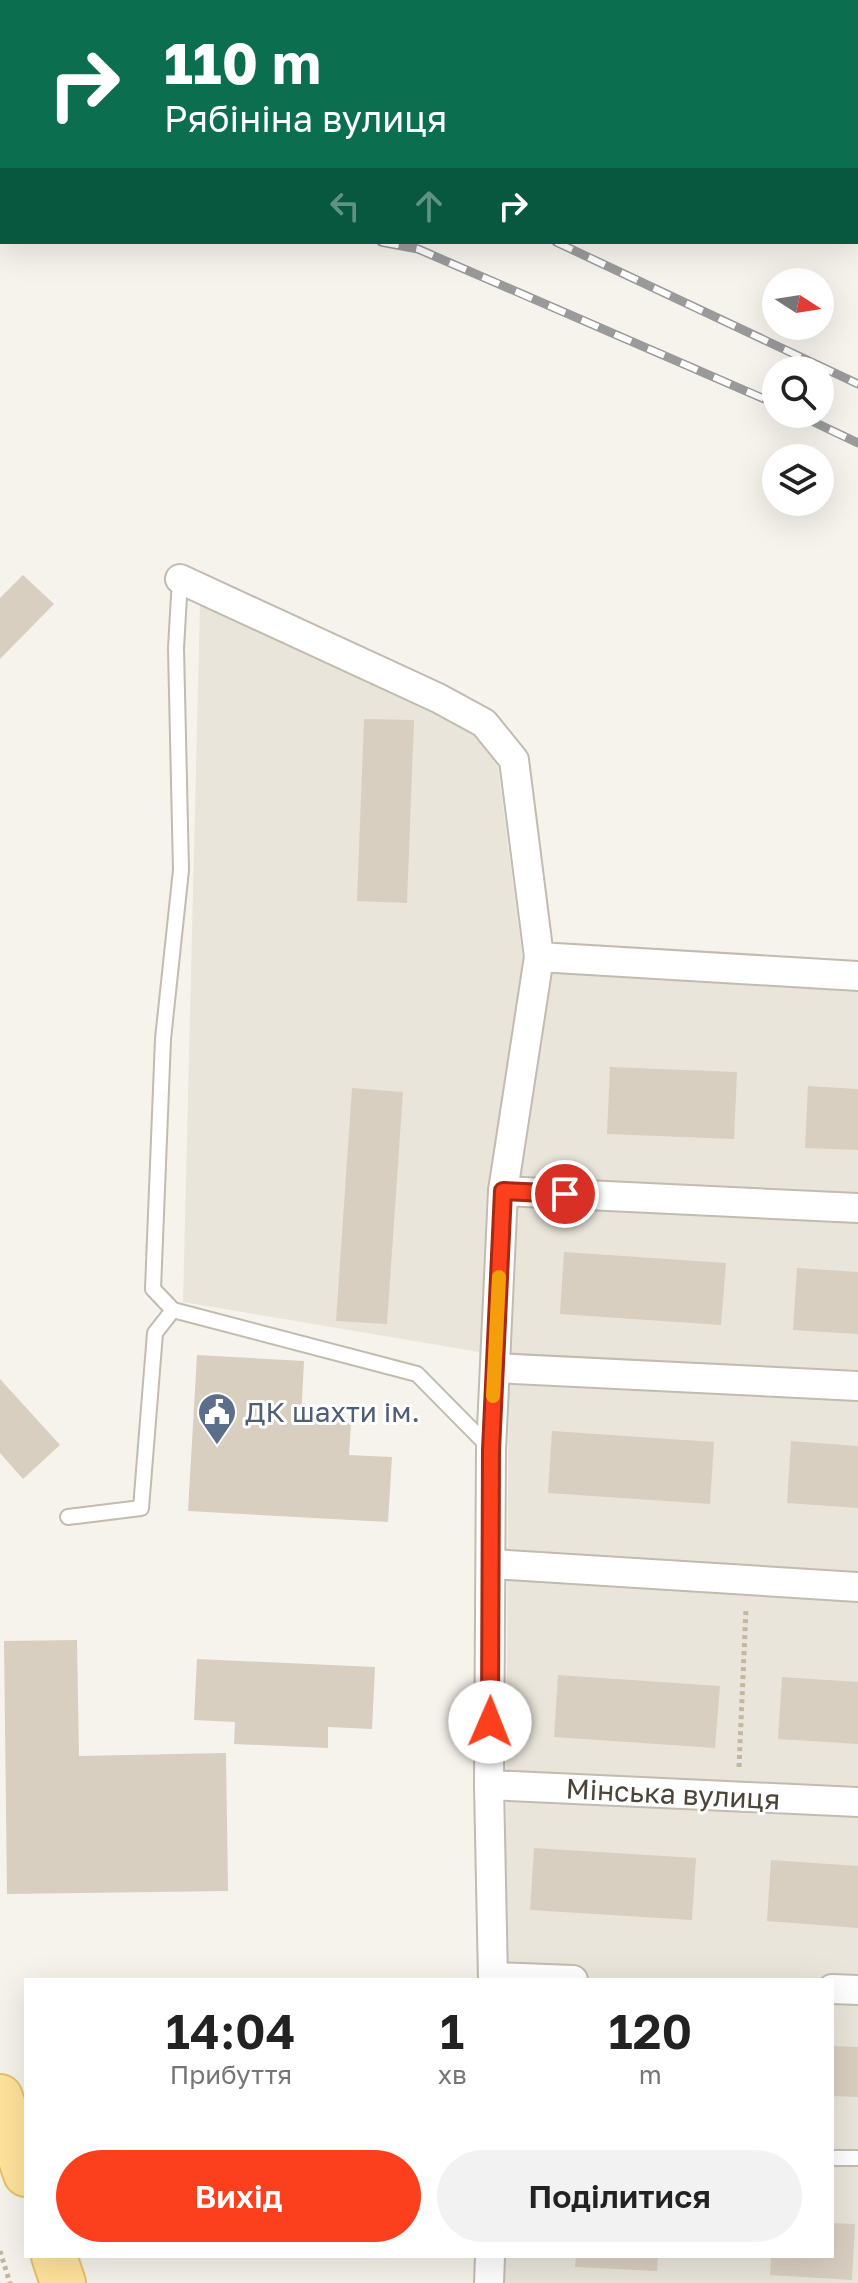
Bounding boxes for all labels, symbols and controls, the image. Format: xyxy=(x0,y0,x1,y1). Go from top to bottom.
text: 110 m xyxy=(164,29,321,96)
icon: right xyxy=(32,32,136,136)
text: Рябініна вулиця xyxy=(164,97,447,140)
icon: left xyxy=(323,184,367,228)
icon: ahead xyxy=(407,184,451,228)
icon: right xyxy=(491,184,535,228)
north arrow xyxy=(762,268,834,340)
map controls xyxy=(762,268,834,516)
button: search xyxy=(762,356,834,428)
button: layers xyxy=(762,444,834,516)
pin xyxy=(531,1160,599,1228)
icon: arrive xyxy=(543,1172,587,1216)
public building icon: ДК шахти ім. xyxy=(196,1391,238,1446)
place label: ДК шахти ім. xyxy=(245,1395,420,1428)
position arrow xyxy=(448,1680,532,1764)
street label: Мінська вулиця xyxy=(565,1771,781,1816)
text: 14:04 xyxy=(166,2002,296,2060)
text: 1 xyxy=(440,2002,464,2060)
text: 120 xyxy=(609,2002,692,2060)
text: Прибуття xyxy=(170,2059,292,2090)
text: хв xyxy=(438,2059,467,2090)
text: m xyxy=(639,2059,662,2090)
button: Вихід xyxy=(56,2150,421,2242)
button: Поділитися xyxy=(437,2150,802,2242)

